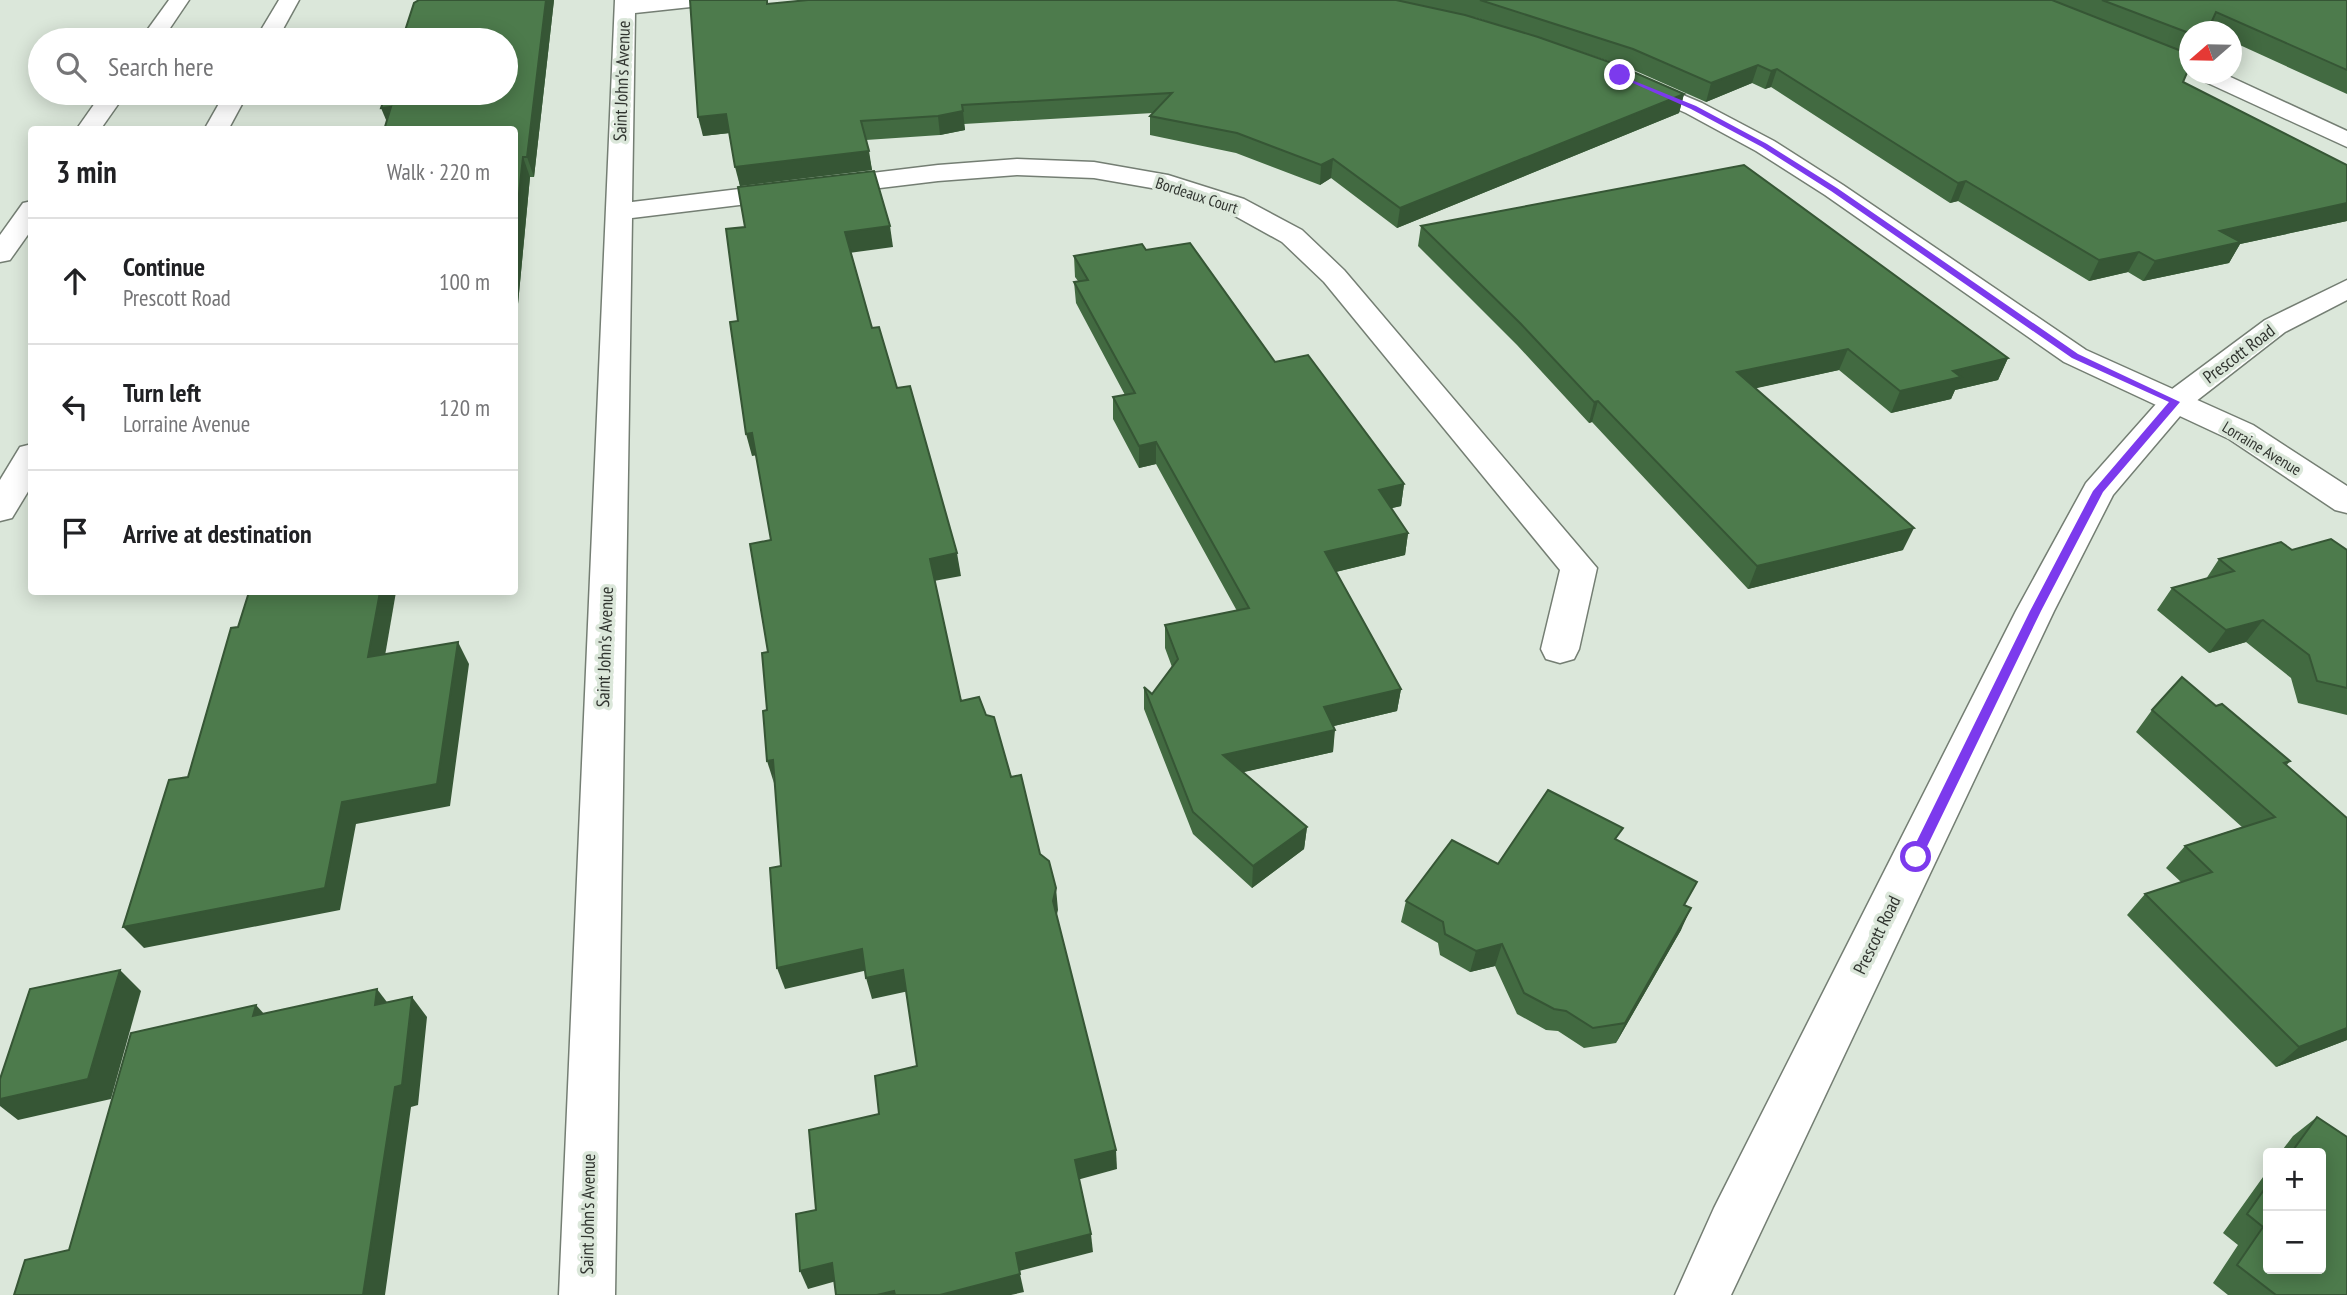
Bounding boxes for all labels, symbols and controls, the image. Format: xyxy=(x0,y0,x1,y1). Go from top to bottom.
street label: Saint John's Avenue xyxy=(608,20,635,142)
north arrow xyxy=(2179,21,2242,84)
search box xyxy=(28,28,518,105)
icon: search xyxy=(52,48,90,86)
text: Search here xyxy=(108,50,214,83)
route end xyxy=(1604,59,1635,90)
text: 3 min xyxy=(56,152,117,191)
text: Walk · 220 m xyxy=(387,157,490,186)
street label: Bordeaux Court xyxy=(1153,172,1241,218)
text: Continue xyxy=(123,250,205,283)
icon: ahead xyxy=(56,262,94,300)
text: 100 m xyxy=(439,267,490,296)
text: Prescott Road xyxy=(123,283,231,312)
street label: Prescott Road xyxy=(2198,319,2279,388)
text: Turn left xyxy=(123,376,201,409)
icon: left xyxy=(56,388,94,426)
text: 120 m xyxy=(439,393,490,422)
text: Lorraine Avenue xyxy=(123,409,250,438)
street label: Lorraine Avenue xyxy=(2219,417,2305,479)
icon: arrive xyxy=(56,514,94,552)
text: Arrive at destination xyxy=(123,517,312,550)
street label: Saint John's Avenue xyxy=(591,586,618,708)
route start xyxy=(1900,841,1931,872)
street label: Prescott Road xyxy=(1848,892,1905,978)
map controls xyxy=(2263,1148,2326,1274)
button: + xyxy=(2263,1148,2326,1211)
street label: Saint John's Avenue xyxy=(575,1153,600,1275)
button: − xyxy=(2263,1211,2326,1274)

